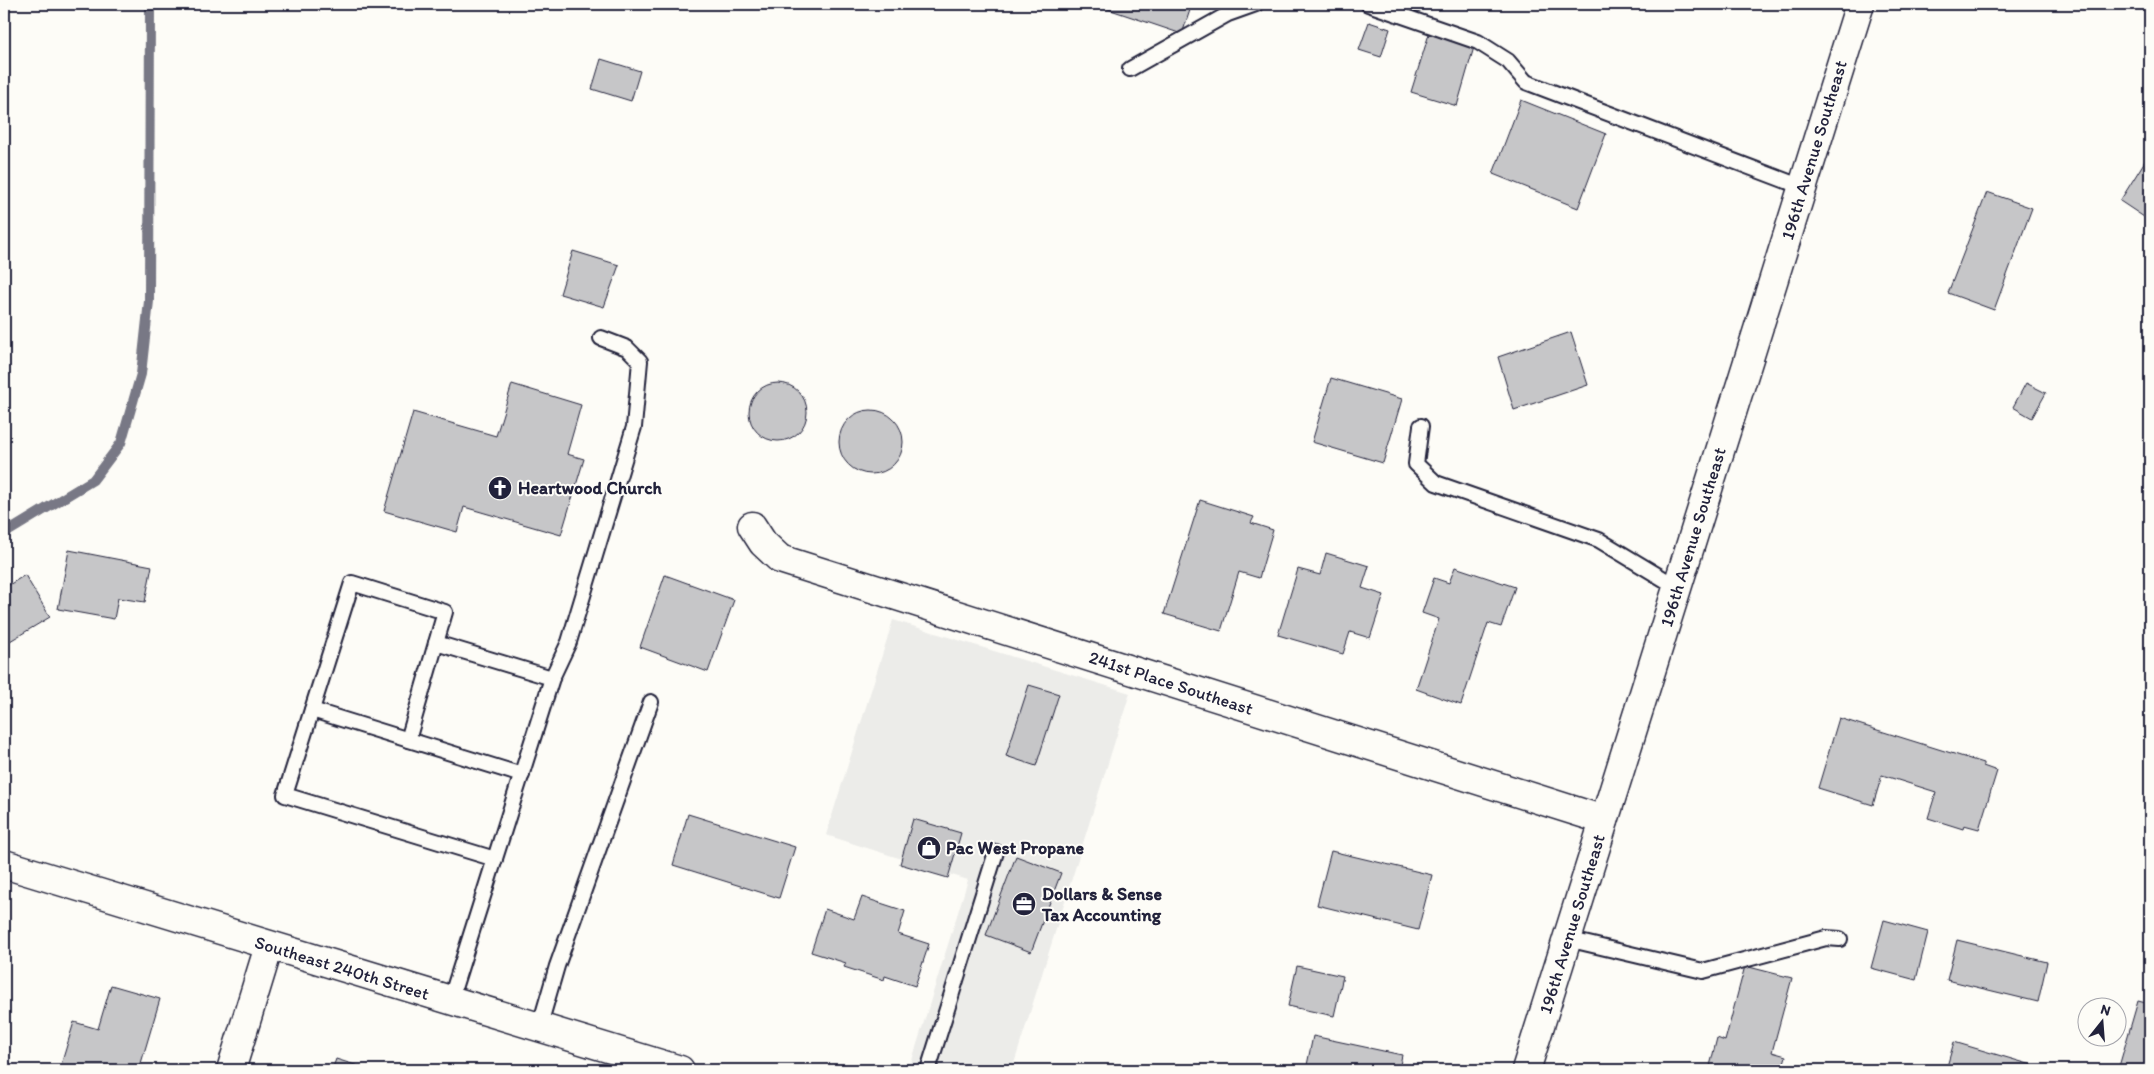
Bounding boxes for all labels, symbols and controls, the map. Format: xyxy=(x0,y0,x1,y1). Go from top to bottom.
street label: 196th Avenue Southeast xyxy=(1776,57,1852,242)
street label: 196th Avenue Southeast xyxy=(1655,444,1731,629)
church icon: Heartwood Church xyxy=(487,475,513,501)
place label: Heartwood Church xyxy=(518,477,663,499)
street label: 241st Place Southeast xyxy=(1086,646,1256,720)
street label: 196th Avenue Southeast xyxy=(1534,831,1610,1016)
shop icon: Pac West Propane xyxy=(916,835,942,861)
place label: Pac West Propane xyxy=(946,837,1085,859)
place label: Dollars & Sense Tax Accounting xyxy=(1041,883,1162,926)
office icon: Dollars & Sense Tax Accounting xyxy=(1011,891,1037,917)
street label: Southeast 240th Street xyxy=(252,931,432,1005)
north arrow xyxy=(2076,996,2126,1046)
text: N xyxy=(2099,1001,2113,1020)

